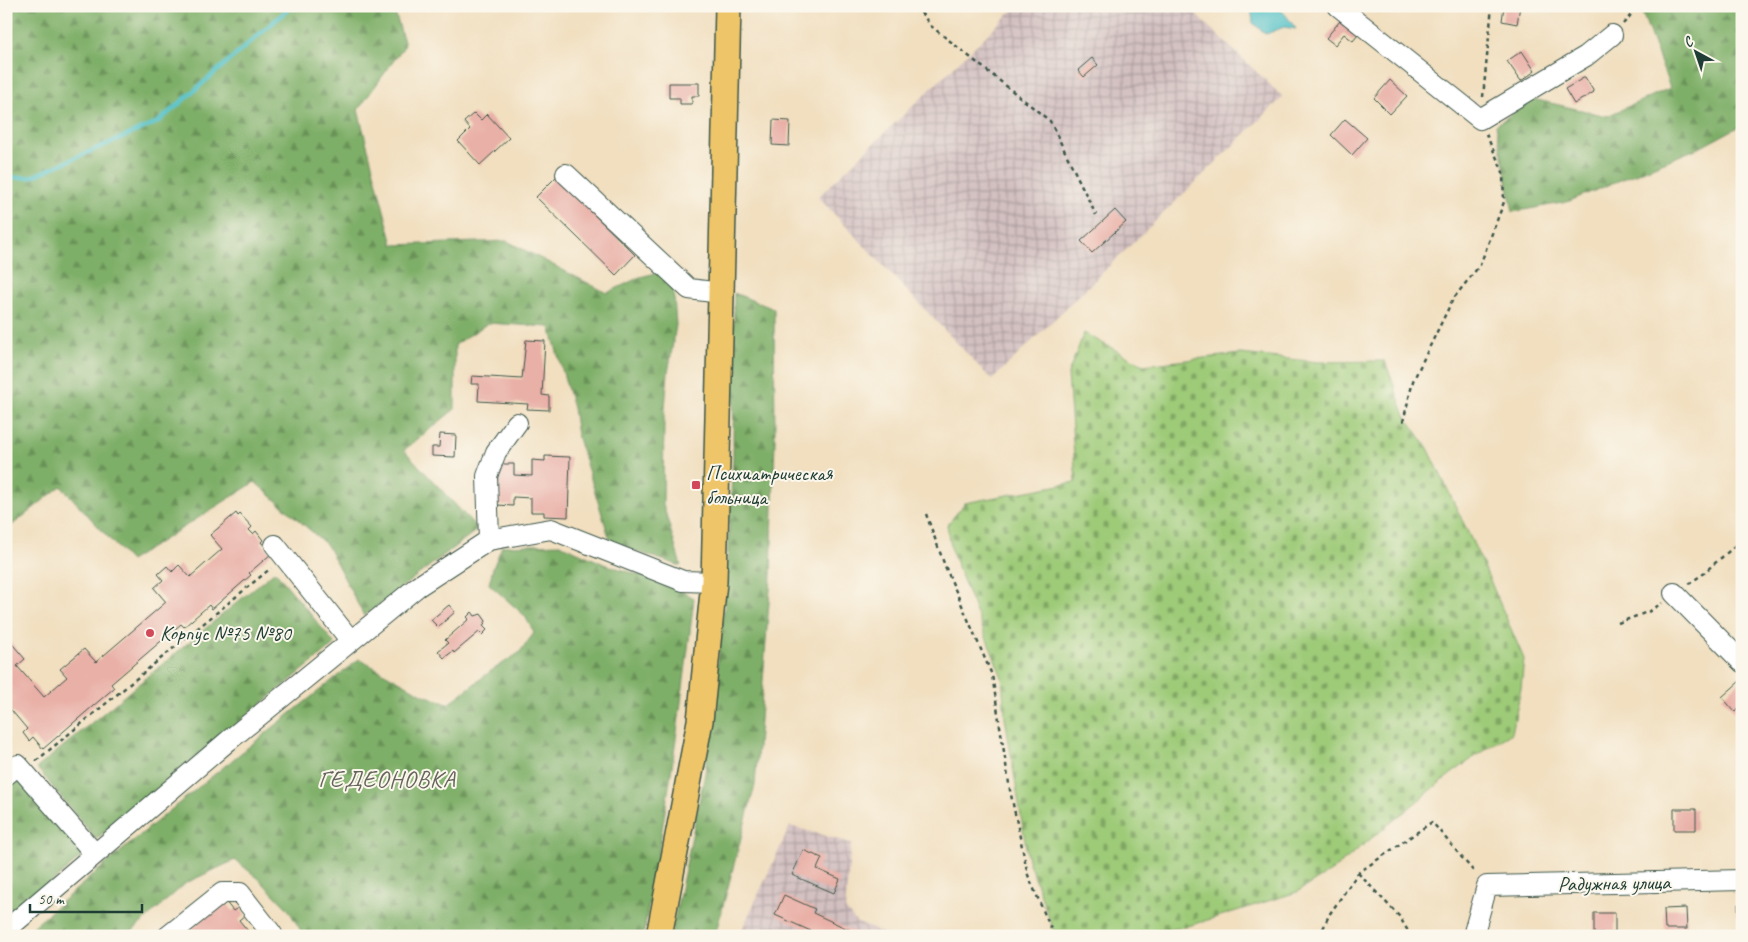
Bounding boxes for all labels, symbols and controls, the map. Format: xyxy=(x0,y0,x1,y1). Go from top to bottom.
north arrow xyxy=(1670,28,1720,78)
text: С xyxy=(1680,32,1698,51)
place label: Психиатрическая больница xyxy=(706,460,834,510)
marker: Психиатрическая больница xyxy=(690,479,702,491)
place label: Корпус №75 №80 xyxy=(160,620,293,646)
marker: Корпус №75 №80 xyxy=(144,627,156,639)
district label: ГЕДЕОНОВКА xyxy=(318,764,456,794)
street label: Радужная улица xyxy=(1557,869,1672,897)
scale bar xyxy=(30,882,142,914)
text: 50 m xyxy=(38,890,65,909)

